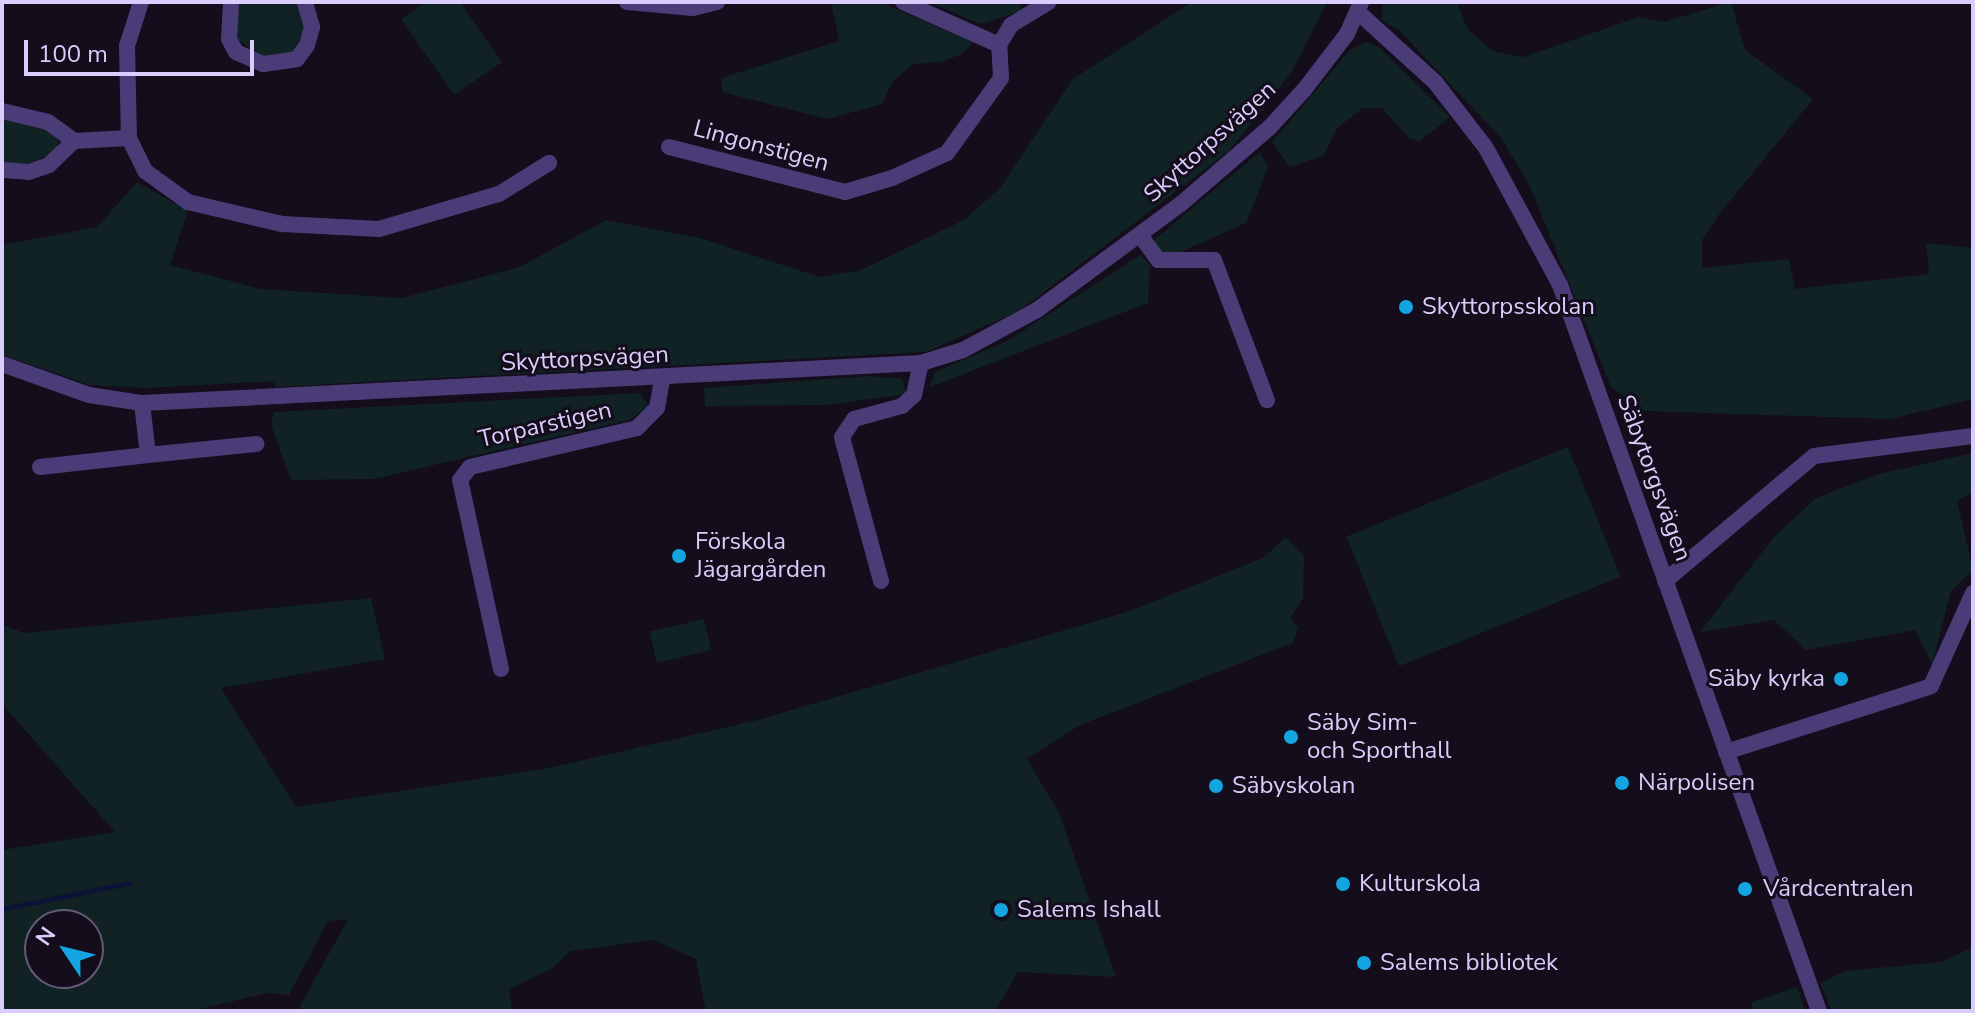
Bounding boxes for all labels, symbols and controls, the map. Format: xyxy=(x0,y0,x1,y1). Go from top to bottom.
scale bar xyxy=(28,24,258,74)
text: 100 m xyxy=(38,38,108,70)
street label: Skyttorpsvägen xyxy=(1138,75,1282,209)
street label: Lingonstigen xyxy=(690,114,832,178)
place label: Skyttorpsskolan xyxy=(1422,293,1595,321)
marker: Skyttorpsskolan xyxy=(1397,298,1415,316)
street label: Skyttorpsvägen xyxy=(500,340,670,378)
street label: Säbytorgsvägen xyxy=(1611,391,1697,565)
street label: Torparstigen xyxy=(476,396,614,454)
place label: Förskola Jägargården xyxy=(695,528,826,584)
marker: Förskola Jägargården xyxy=(670,547,688,565)
place label: Säby kyrka xyxy=(1708,665,1825,693)
marker: Säby kyrka xyxy=(1832,670,1850,688)
place label: Säby Sim- och Sporthall xyxy=(1307,709,1452,765)
marker: Säby Sim- och Sporthall xyxy=(1282,728,1300,746)
place label: Närpolisen xyxy=(1638,769,1755,797)
place label: Säbyskolan xyxy=(1232,772,1355,800)
marker: Närpolisen xyxy=(1613,774,1631,792)
marker: Säbyskolan xyxy=(1207,777,1225,795)
place label: Kulturskola xyxy=(1359,870,1481,898)
marker: Kulturskola xyxy=(1334,875,1352,893)
place label: Vårdcentralen xyxy=(1763,875,1914,903)
marker: Vårdcentralen xyxy=(1734,878,1756,900)
place label: Salems Ishall xyxy=(1017,896,1161,924)
marker: Salems Ishall xyxy=(992,901,1010,919)
north arrow xyxy=(24,909,104,989)
text: N xyxy=(29,921,63,952)
place label: Salems bibliotek xyxy=(1380,949,1558,977)
marker: Salems bibliotek xyxy=(1355,954,1373,972)

